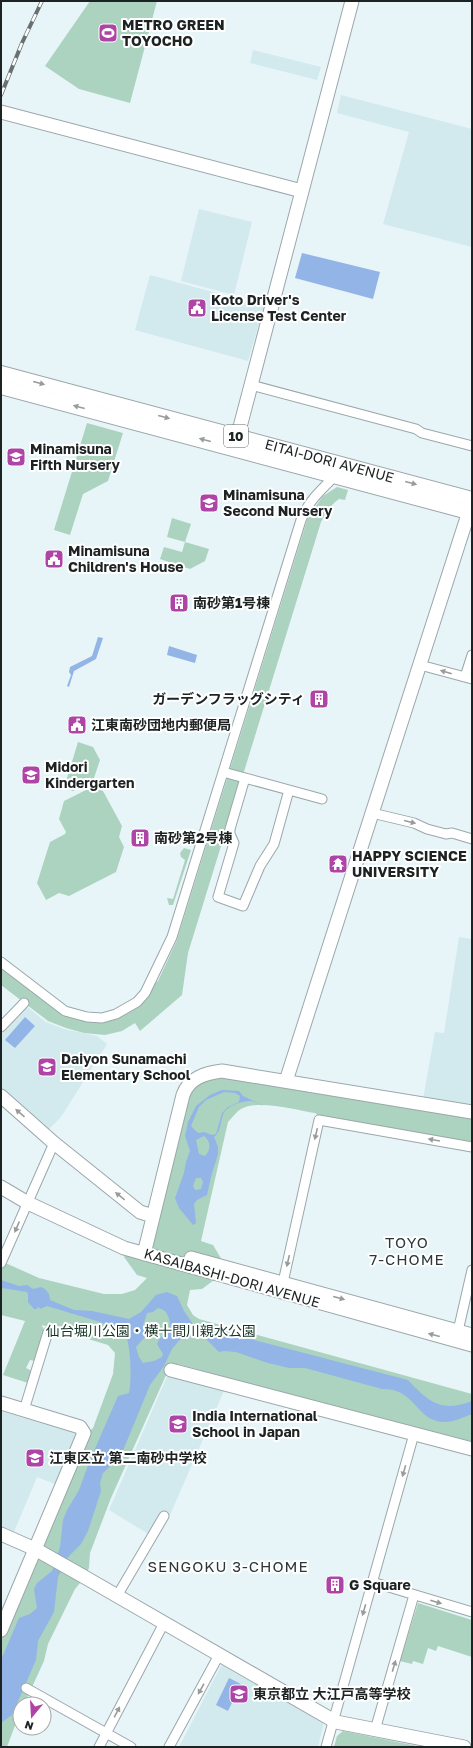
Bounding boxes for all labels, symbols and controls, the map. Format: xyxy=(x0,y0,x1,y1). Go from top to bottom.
place label: METRO GREEN TOYOCHO xyxy=(122,16,225,49)
sports icon: METRO GREEN TOYOCHO xyxy=(97,22,119,44)
place label: Koto Driver's License Test Center xyxy=(211,291,347,324)
public building icon: Koto Driver's License Test Center xyxy=(186,297,208,319)
one-way arrow xyxy=(33,380,45,386)
one-way arrow xyxy=(73,404,85,410)
one-way arrow xyxy=(158,414,170,420)
road number: 10 xyxy=(224,425,248,447)
street label: EITAI-DORI AVENUE xyxy=(263,435,396,486)
one-way arrow xyxy=(198,437,211,443)
place label: Minamisuna Fifth Nursery xyxy=(30,440,120,473)
school or university icon: Minamisuna Fifth Nursery xyxy=(5,446,27,468)
one-way arrow xyxy=(406,480,418,486)
place label: Minamisuna Second Nursery xyxy=(223,486,333,519)
school or university icon: Minamisuna Second Nursery xyxy=(198,492,220,514)
place label: Minamisuna Children's House xyxy=(68,542,184,575)
public building icon: Minamisuna Children's House xyxy=(43,548,65,570)
building icon: 南砂第1号棟 xyxy=(168,592,190,614)
place label: 南砂第1号棟 xyxy=(193,594,270,611)
one-way arrow xyxy=(440,669,452,675)
building icon: ガーデンフラッグシティ xyxy=(308,688,330,710)
place label: ガーデンフラッグシティ xyxy=(152,690,305,707)
public building icon: 江東南砂団地内郵便局 xyxy=(66,714,88,736)
place label: 江東南砂団地内郵便局 xyxy=(91,716,231,733)
place label: Midori Kindergarten xyxy=(45,758,134,791)
school or university icon: Midori Kindergarten xyxy=(20,764,42,786)
one-way arrow xyxy=(404,819,416,825)
building icon: 南砂第2号棟 xyxy=(129,827,151,849)
place label: 南砂第2号棟 xyxy=(154,829,233,846)
place label: HAPPY SCIENCE UNIVERSITY xyxy=(352,847,467,880)
temple icon: HAPPY SCIENCE UNIVERSITY xyxy=(327,853,349,875)
place label: Daiyon Sunamachi Elementary School xyxy=(61,1050,191,1083)
school or university icon: Daiyon Sunamachi Elementary School xyxy=(36,1056,58,1078)
one-way arrow xyxy=(16,1109,25,1118)
one-way arrow xyxy=(313,1128,319,1140)
one-way arrow xyxy=(428,1137,440,1143)
one-way arrow xyxy=(115,1192,126,1201)
one-way arrow xyxy=(14,1221,20,1233)
district label: TOYO 7-CHOME xyxy=(369,1233,445,1268)
street label: KASAIBASHI-DORI AVENUE xyxy=(142,1244,322,1311)
one-way arrow xyxy=(284,1254,290,1267)
one-way arrow xyxy=(333,1296,345,1302)
park label: 仙台堀川公園・横十間川親水公園 xyxy=(46,1322,256,1339)
one-way arrow xyxy=(428,1332,440,1338)
place label: India International School in Japan xyxy=(192,1407,318,1440)
school or university icon: India International School in Japan xyxy=(167,1413,189,1435)
school or university icon: 江東区立 第二南砂中学校 xyxy=(24,1447,46,1469)
place label: 江東区立 第二南砂中学校 xyxy=(49,1449,207,1466)
one-way arrow xyxy=(401,1466,407,1478)
district label: SENGOKU 3-CHOME xyxy=(147,1557,309,1575)
building icon: G Square xyxy=(324,1574,346,1596)
place label: G Square xyxy=(349,1576,411,1593)
one-way arrow xyxy=(430,1599,442,1605)
one-way arrow xyxy=(361,1604,367,1616)
one-way arrow xyxy=(391,1659,397,1671)
one-way arrow xyxy=(197,1683,204,1695)
school or university icon: 東京都立 大江戸高等学校 xyxy=(228,1683,250,1705)
place label: 東京都立 大江戸高等学校 xyxy=(253,1685,411,1702)
north arrow xyxy=(12,1696,52,1736)
one-way arrow xyxy=(114,1707,120,1718)
text: N xyxy=(23,1719,35,1733)

